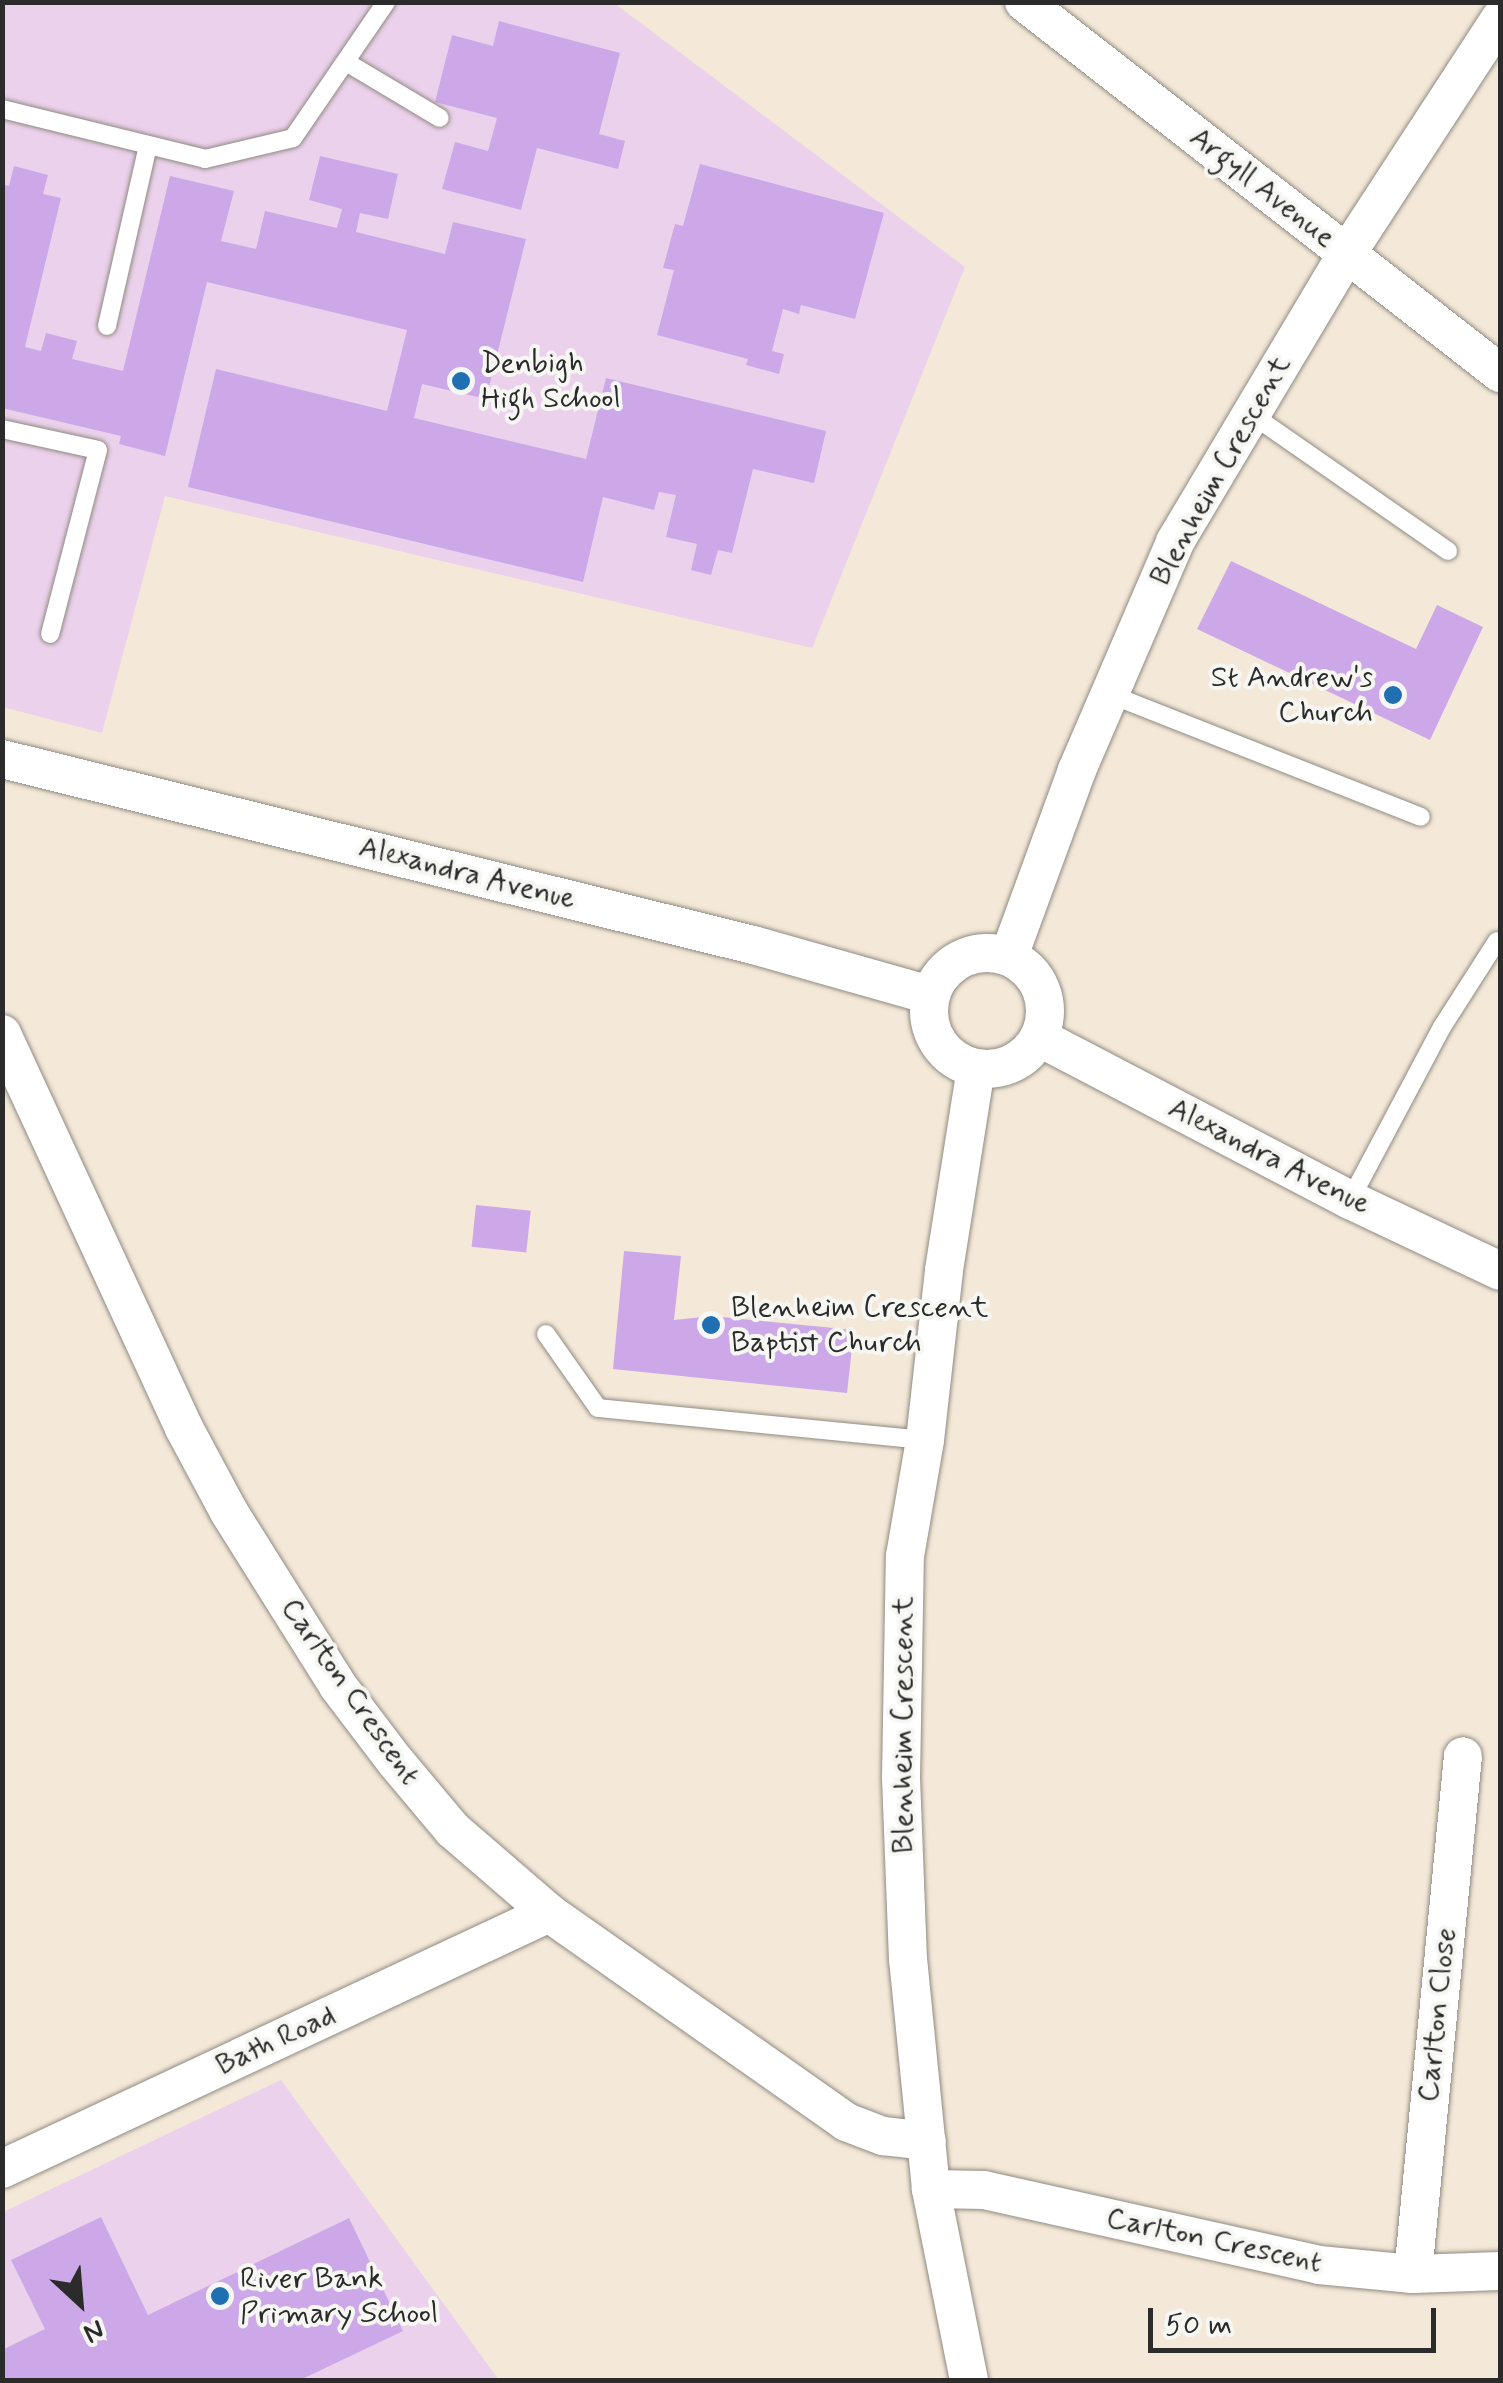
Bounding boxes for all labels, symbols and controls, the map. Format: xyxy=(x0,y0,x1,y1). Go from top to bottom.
street label: Argyll Avenue xyxy=(1181,119,1343,257)
place label: Denbigh High School xyxy=(481,346,621,416)
street label: Blenheim Crescent xyxy=(1145,354,1297,588)
marker: Denbigh High School xyxy=(450,370,472,392)
place label: St Andrew's Church xyxy=(1219,660,1373,730)
marker: St Andrew's Church xyxy=(1382,684,1404,706)
street label: Alexandra Avenue xyxy=(353,829,581,919)
street label: Alexandra Avenue xyxy=(1160,1089,1378,1225)
place label: Blenheim Crescent Baptist Church xyxy=(731,1290,978,1360)
marker: Blenheim Crescent Baptist Church xyxy=(700,1314,722,1336)
street label: Carlton Crescent xyxy=(271,1590,429,1794)
street label: Blenheim Crescent xyxy=(886,1601,922,1849)
street label: Carlton Close xyxy=(1411,1926,1465,2104)
street label: Bath Road xyxy=(210,1998,342,2084)
street label: Carlton Crescent xyxy=(1101,2200,1327,2282)
north arrow xyxy=(30,2253,130,2353)
place label: River Bank Primary School xyxy=(240,2261,438,2332)
marker: River Bank Primary School xyxy=(209,2285,231,2307)
scale bar xyxy=(1153,2288,1440,2350)
text: 50 m xyxy=(1165,2306,1232,2345)
text: N xyxy=(77,2310,110,2351)

